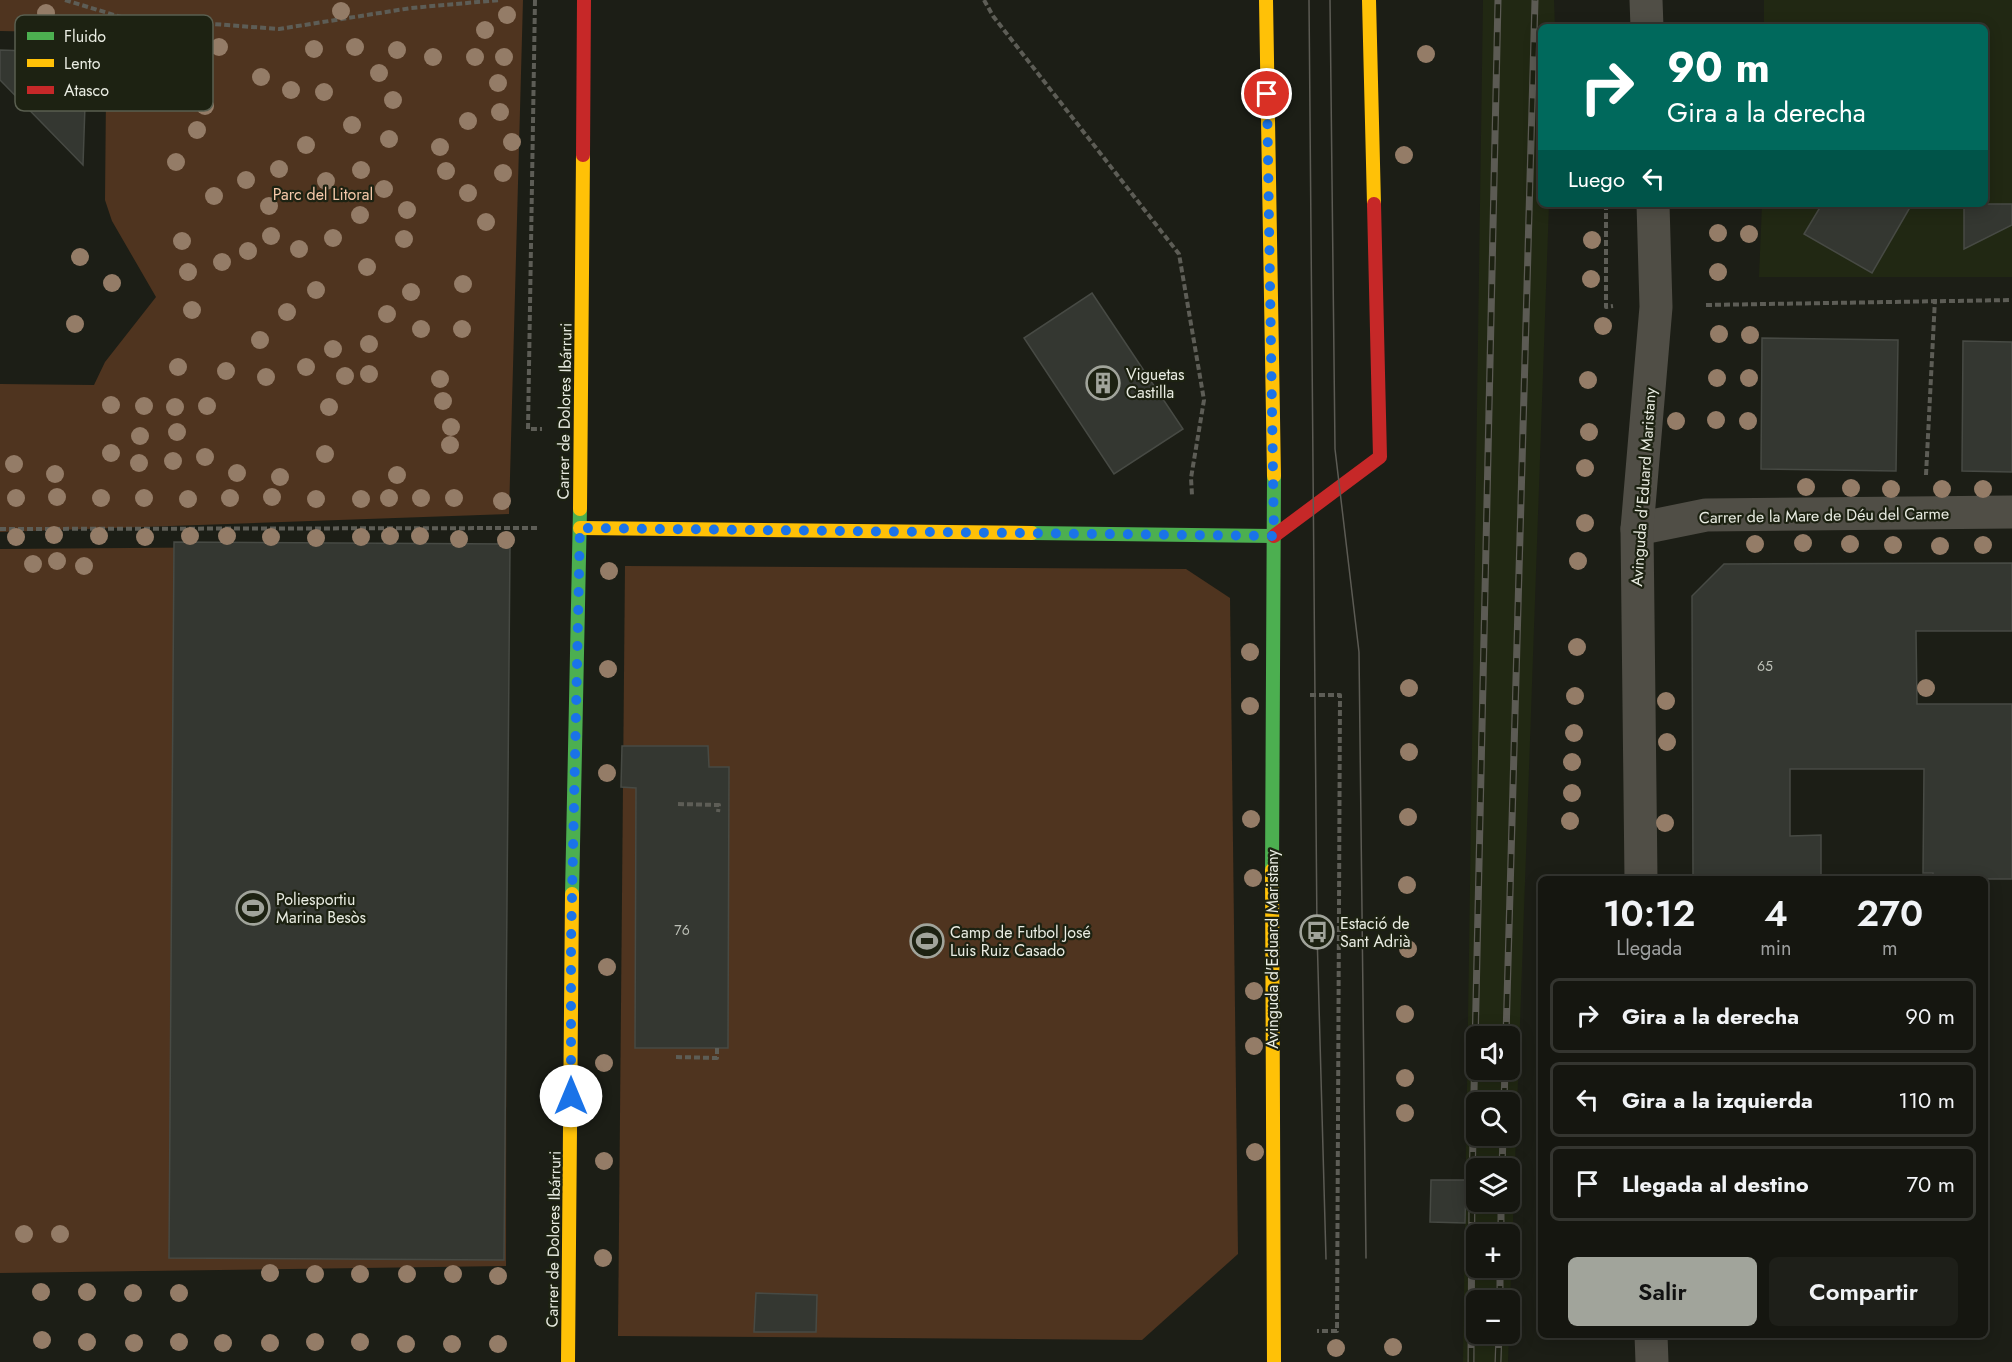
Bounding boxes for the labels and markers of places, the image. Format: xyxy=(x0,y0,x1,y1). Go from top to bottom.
pin xyxy=(1241,68,1292,119)
place label: Viguetas Castilla xyxy=(1126,363,1184,404)
building icon: Viguetas Castilla xyxy=(1085,365,1121,401)
place label: Poliesportiu Marina Besòs xyxy=(276,888,366,929)
sports icon: Poliesportiu Marina Besòs xyxy=(235,890,271,926)
place label: Estació de Sant Adrià xyxy=(1340,912,1411,953)
bus stop icon: Estació de Sant Adrià xyxy=(1299,914,1335,950)
place label: Camp de Futbol José Luis Ruiz Casado xyxy=(950,921,1091,962)
sports icon: Camp de Futbol José Luis Ruiz Casado xyxy=(909,923,945,959)

